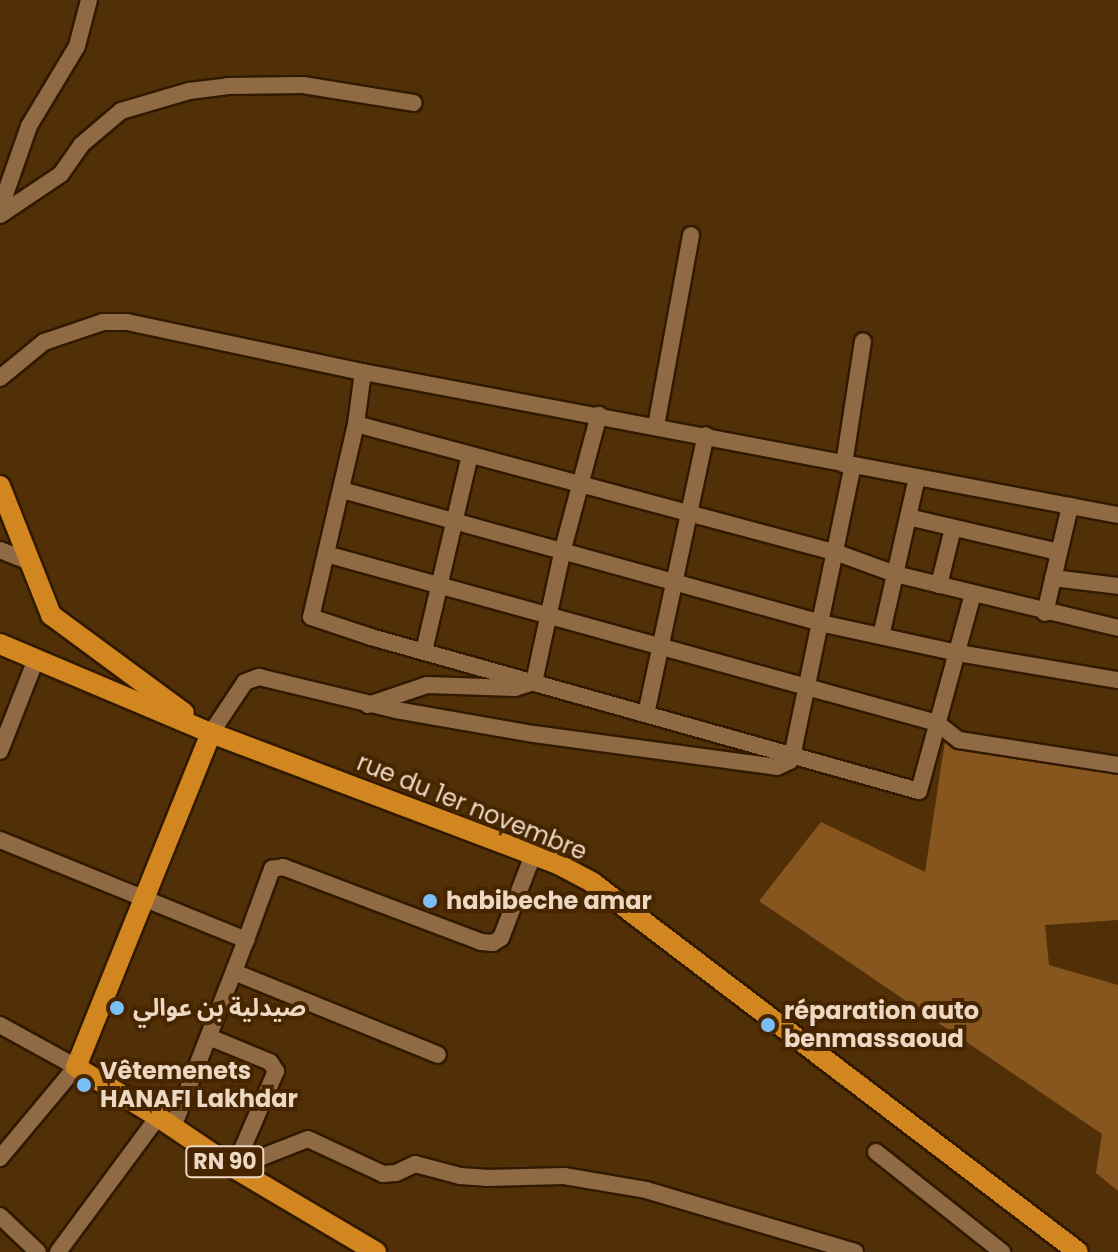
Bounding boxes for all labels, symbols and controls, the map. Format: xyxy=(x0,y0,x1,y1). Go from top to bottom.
street label: rue du 1er novembre xyxy=(353,748,591,866)
place label: habibeche amar xyxy=(446,887,652,915)
marker: habibeche amar xyxy=(421,892,439,910)
place label: صيدلية بن عوالي xyxy=(133,994,306,1022)
place label: réparation auto benmassaoud xyxy=(784,997,979,1053)
marker: صيدلية بن عوالي xyxy=(108,999,126,1017)
marker: réparation auto benmassaoud xyxy=(759,1016,777,1034)
place label: Vêtemenets HANAFI Lakhdar xyxy=(100,1057,298,1113)
marker: Vêtemenets HANAFI Lakhdar xyxy=(75,1076,93,1094)
road number: RN 90 xyxy=(185,1144,265,1180)

